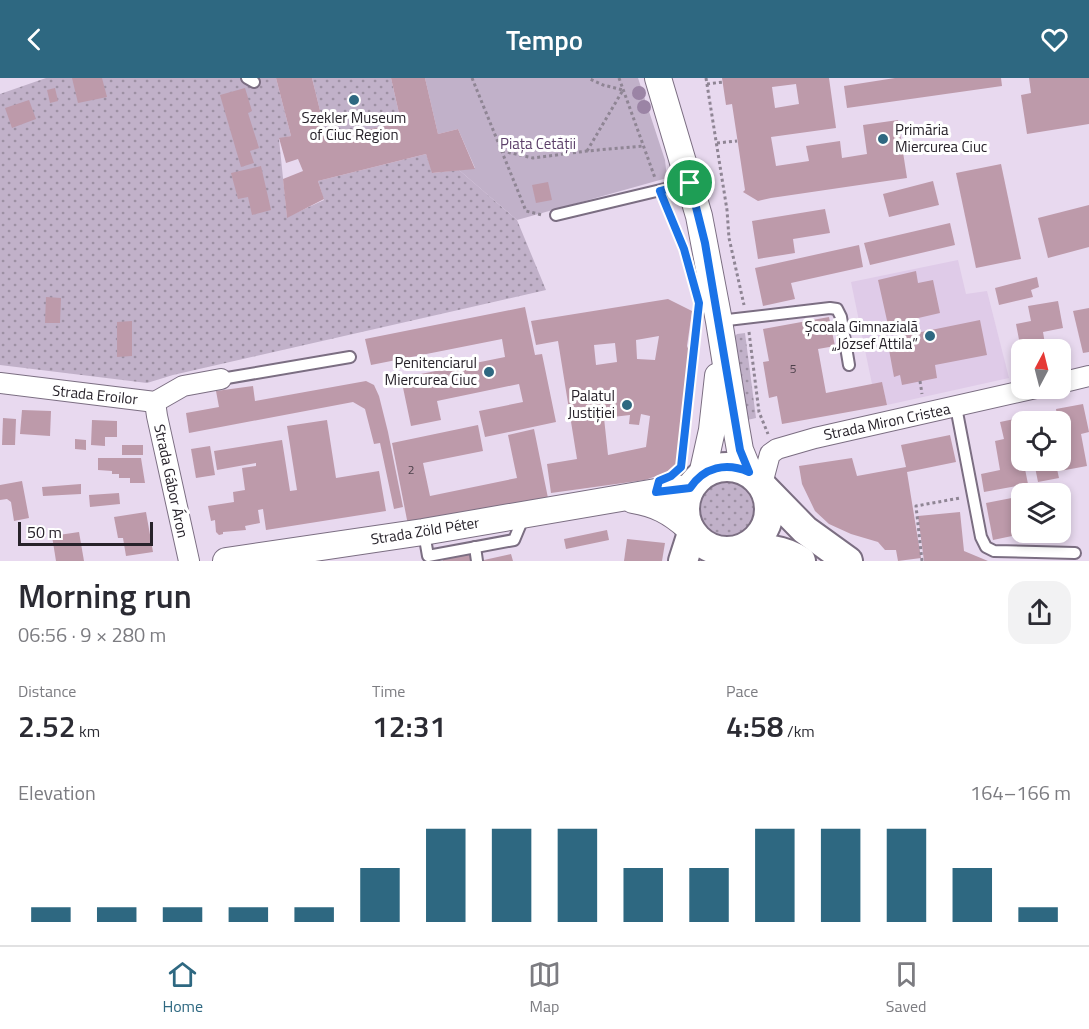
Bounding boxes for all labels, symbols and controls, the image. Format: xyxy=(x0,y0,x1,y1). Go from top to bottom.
text: Tempo xyxy=(506,19,583,60)
icon: back xyxy=(18,23,51,56)
icon: heart xyxy=(1038,23,1071,56)
marker: Szekler Museum of Ciuc Region xyxy=(347,93,361,107)
place label: Szekler Museum of Ciuc Region xyxy=(302,106,406,146)
place label: Primăria Miercurea Ciuc xyxy=(895,118,987,158)
park label: Piața Cetății xyxy=(500,132,576,155)
marker: Primăria Miercurea Ciuc xyxy=(876,132,890,146)
pin xyxy=(664,157,715,208)
icon: arrive xyxy=(673,166,706,199)
place label: Școala Gimnazială „József Attila” xyxy=(804,315,918,355)
marker: Școala Gimnazială „József Attila” xyxy=(923,329,937,343)
north arrow xyxy=(1011,339,1071,399)
map controls xyxy=(1011,339,1071,543)
place label: Penitenciarul Miercurea Ciuc xyxy=(385,351,477,391)
house number: 5 xyxy=(790,359,797,378)
marker: Penitenciarul Miercurea Ciuc xyxy=(482,365,496,379)
street label: Strada Eroilor xyxy=(51,379,139,410)
place label: Palatul Justiției xyxy=(568,384,615,424)
street label: Strada Miron Cristea xyxy=(821,397,953,446)
marker: Palatul Justiției xyxy=(620,398,634,412)
button: locate xyxy=(1011,411,1071,471)
street label: Strada Gábor Áron xyxy=(148,422,195,540)
house number: 2 xyxy=(408,460,414,479)
button: layers xyxy=(1011,483,1071,543)
street label: Strada Zöld Péter xyxy=(369,511,481,550)
scale bar xyxy=(18,519,153,546)
text: 50 m xyxy=(27,520,62,544)
text: Morning run xyxy=(18,571,192,621)
button: share xyxy=(1008,581,1071,644)
text: 06:56 · 9 × 280 m xyxy=(18,619,166,650)
text: Distance xyxy=(18,679,76,703)
text: Time xyxy=(372,679,405,703)
text: Pace xyxy=(726,679,758,703)
text: 2.52 xyxy=(18,703,76,749)
text: 12:31 xyxy=(372,703,446,749)
text: 4:58 xyxy=(726,703,784,749)
text: km xyxy=(76,719,100,743)
text: /km xyxy=(784,719,815,743)
text: Elevation xyxy=(18,777,96,808)
text: 164–166 m xyxy=(970,777,1071,808)
tab: Home xyxy=(162,958,203,1018)
tab: Map xyxy=(528,958,561,1018)
tab: Saved xyxy=(886,958,927,1018)

